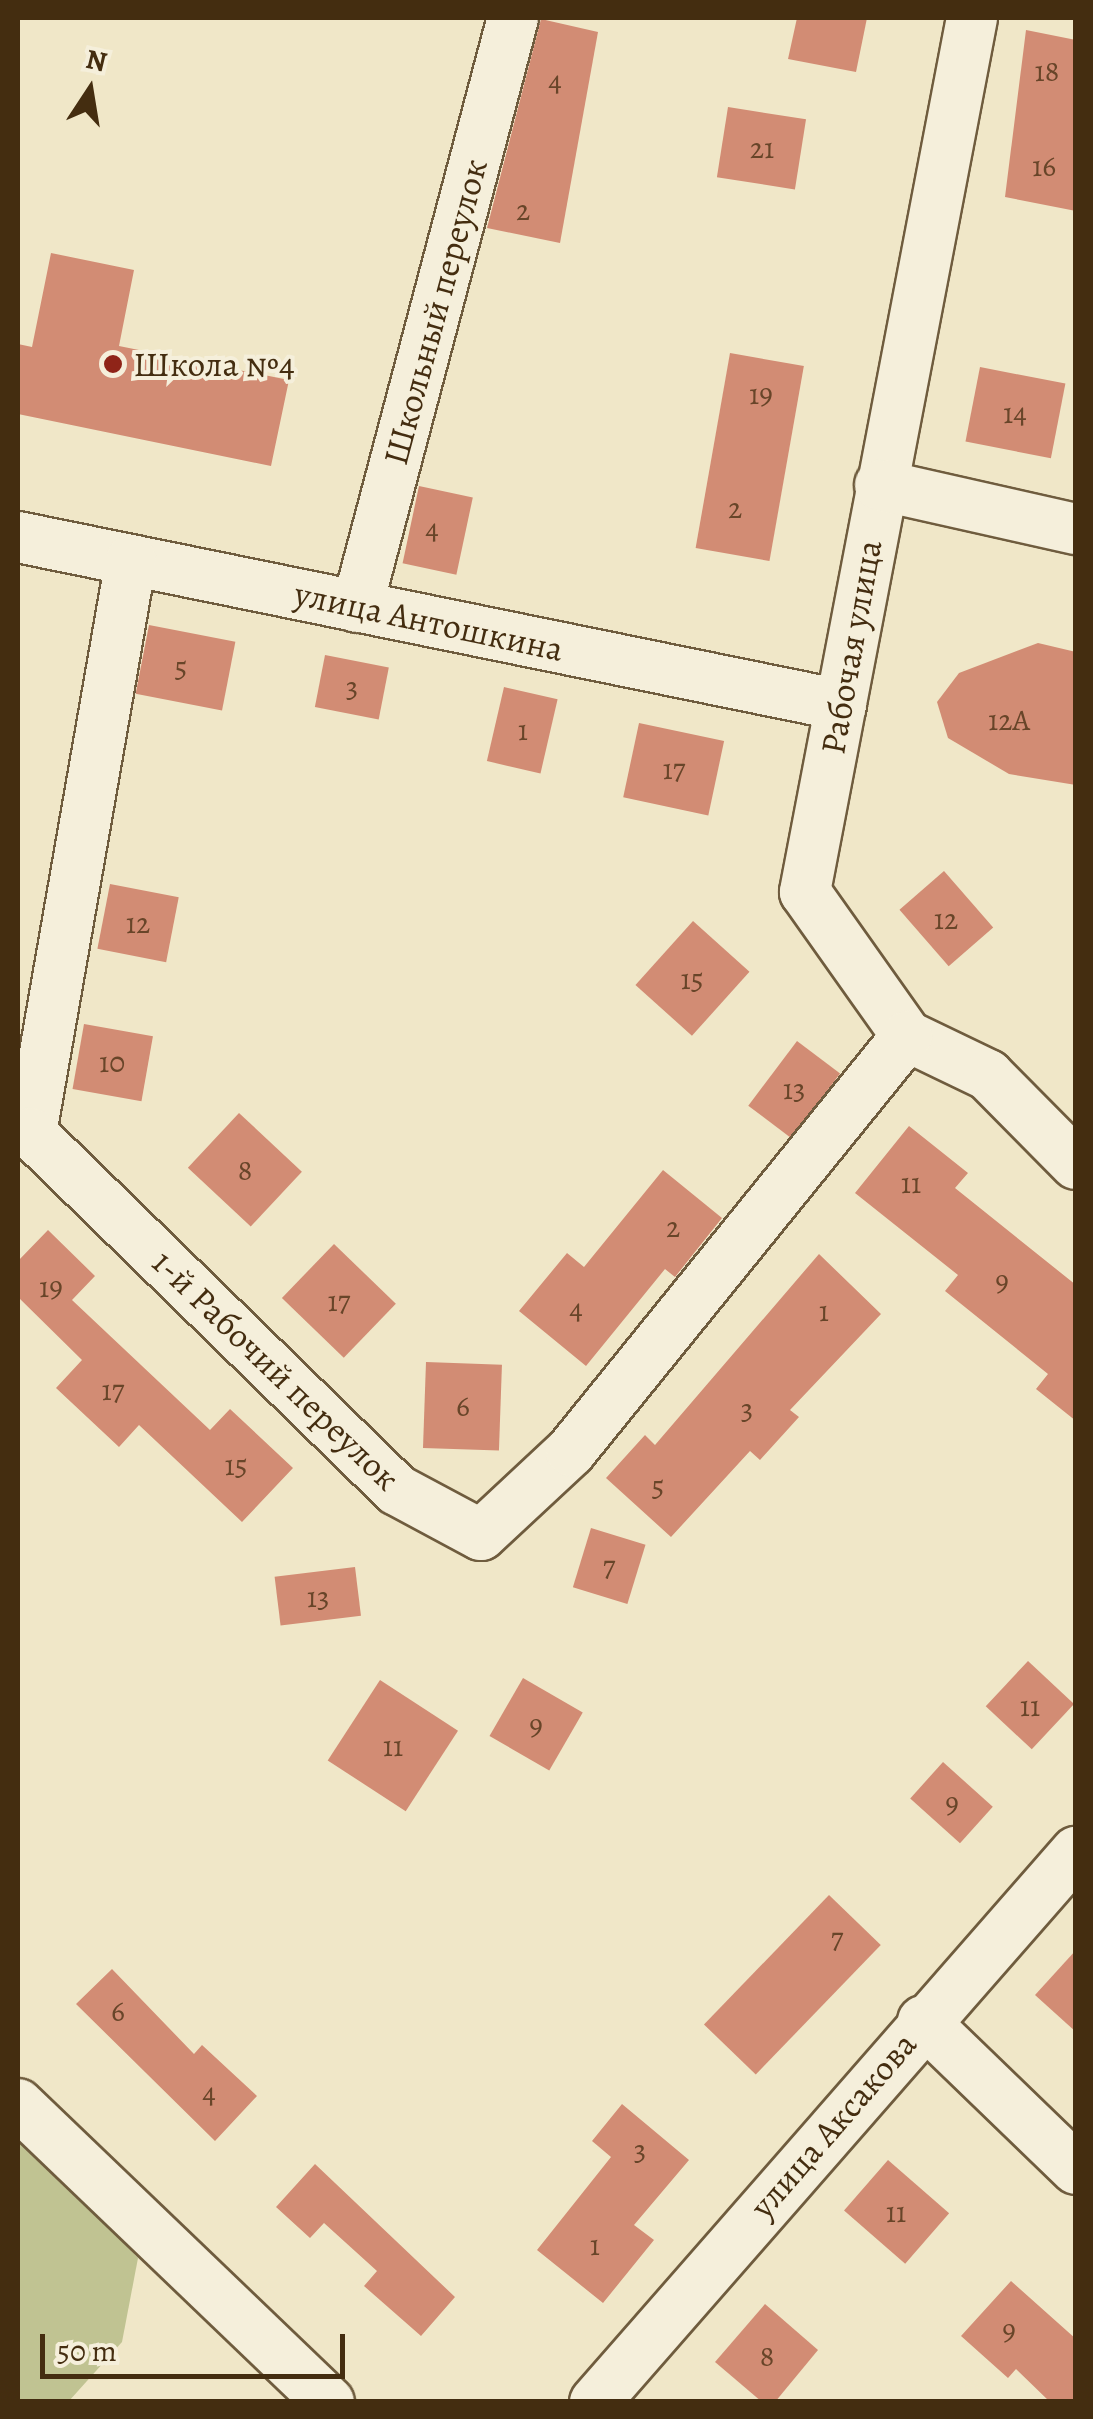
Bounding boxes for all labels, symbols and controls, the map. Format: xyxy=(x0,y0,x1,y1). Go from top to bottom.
north arrow xyxy=(40,40,140,140)
text: N xyxy=(82,40,110,81)
house number: 18 xyxy=(1035,53,1059,89)
house number: 4 xyxy=(548,63,562,99)
house number: 21 xyxy=(750,130,774,166)
house number: 16 xyxy=(1032,148,1056,184)
street label: Школьный переулок xyxy=(374,154,496,470)
house number: 2 xyxy=(516,192,530,228)
place label: Школа №4 xyxy=(133,343,295,385)
marker: Школа №4 xyxy=(102,353,124,375)
house number: 19 xyxy=(749,376,773,412)
house number: 14 xyxy=(1003,395,1027,431)
house number: 2 xyxy=(728,490,742,526)
house number: 4 xyxy=(425,511,439,547)
street label: Рабочая улица xyxy=(811,537,891,757)
street label: улица Антошкина xyxy=(291,572,567,670)
house number: 5 xyxy=(175,649,187,685)
house number: 3 xyxy=(346,669,358,705)
house number: 12А xyxy=(988,702,1030,738)
house number: 1 xyxy=(518,712,528,748)
house number: 17 xyxy=(663,751,685,787)
house number: 12 xyxy=(934,901,958,937)
house number: 12 xyxy=(126,905,150,941)
house number: 15 xyxy=(680,961,704,997)
house number: 10 xyxy=(99,1044,125,1080)
house number: 13 xyxy=(783,1071,805,1107)
house number: 8 xyxy=(238,1152,252,1188)
house number: 11 xyxy=(901,1165,921,1201)
house number: 2 xyxy=(666,1209,680,1245)
street label: 1-й Рабочий переулок xyxy=(144,1241,408,1499)
house number: 9 xyxy=(995,1263,1009,1299)
house number: 19 xyxy=(39,1269,63,1305)
house number: 17 xyxy=(328,1283,350,1319)
house number: 4 xyxy=(569,1291,583,1327)
house number: 1 xyxy=(819,1293,829,1329)
house number: 17 xyxy=(102,1372,124,1408)
house number: 6 xyxy=(456,1388,470,1424)
house number: 3 xyxy=(741,1391,753,1427)
house number: 15 xyxy=(224,1447,248,1483)
house number: 5 xyxy=(652,1468,664,1504)
house number: 7 xyxy=(603,1548,615,1584)
house number: 13 xyxy=(307,1579,329,1615)
house number: 11 xyxy=(1020,1688,1040,1724)
house number: 9 xyxy=(529,1707,543,1743)
house number: 11 xyxy=(383,1728,403,1764)
house number: 9 xyxy=(945,1785,959,1821)
house number: 7 xyxy=(831,1920,843,1956)
house number: 6 xyxy=(111,1993,125,2029)
street label: улица Аксакова xyxy=(741,2024,925,2226)
house number: 4 xyxy=(202,2075,216,2111)
house number: 3 xyxy=(634,2132,646,2168)
house number: 11 xyxy=(886,2194,906,2230)
house number: 1 xyxy=(590,2227,600,2263)
house number: 9 xyxy=(1002,2312,1016,2348)
scale bar xyxy=(45,2314,350,2376)
text: 50 m xyxy=(57,2331,117,2371)
house number: 8 xyxy=(760,2338,774,2374)

